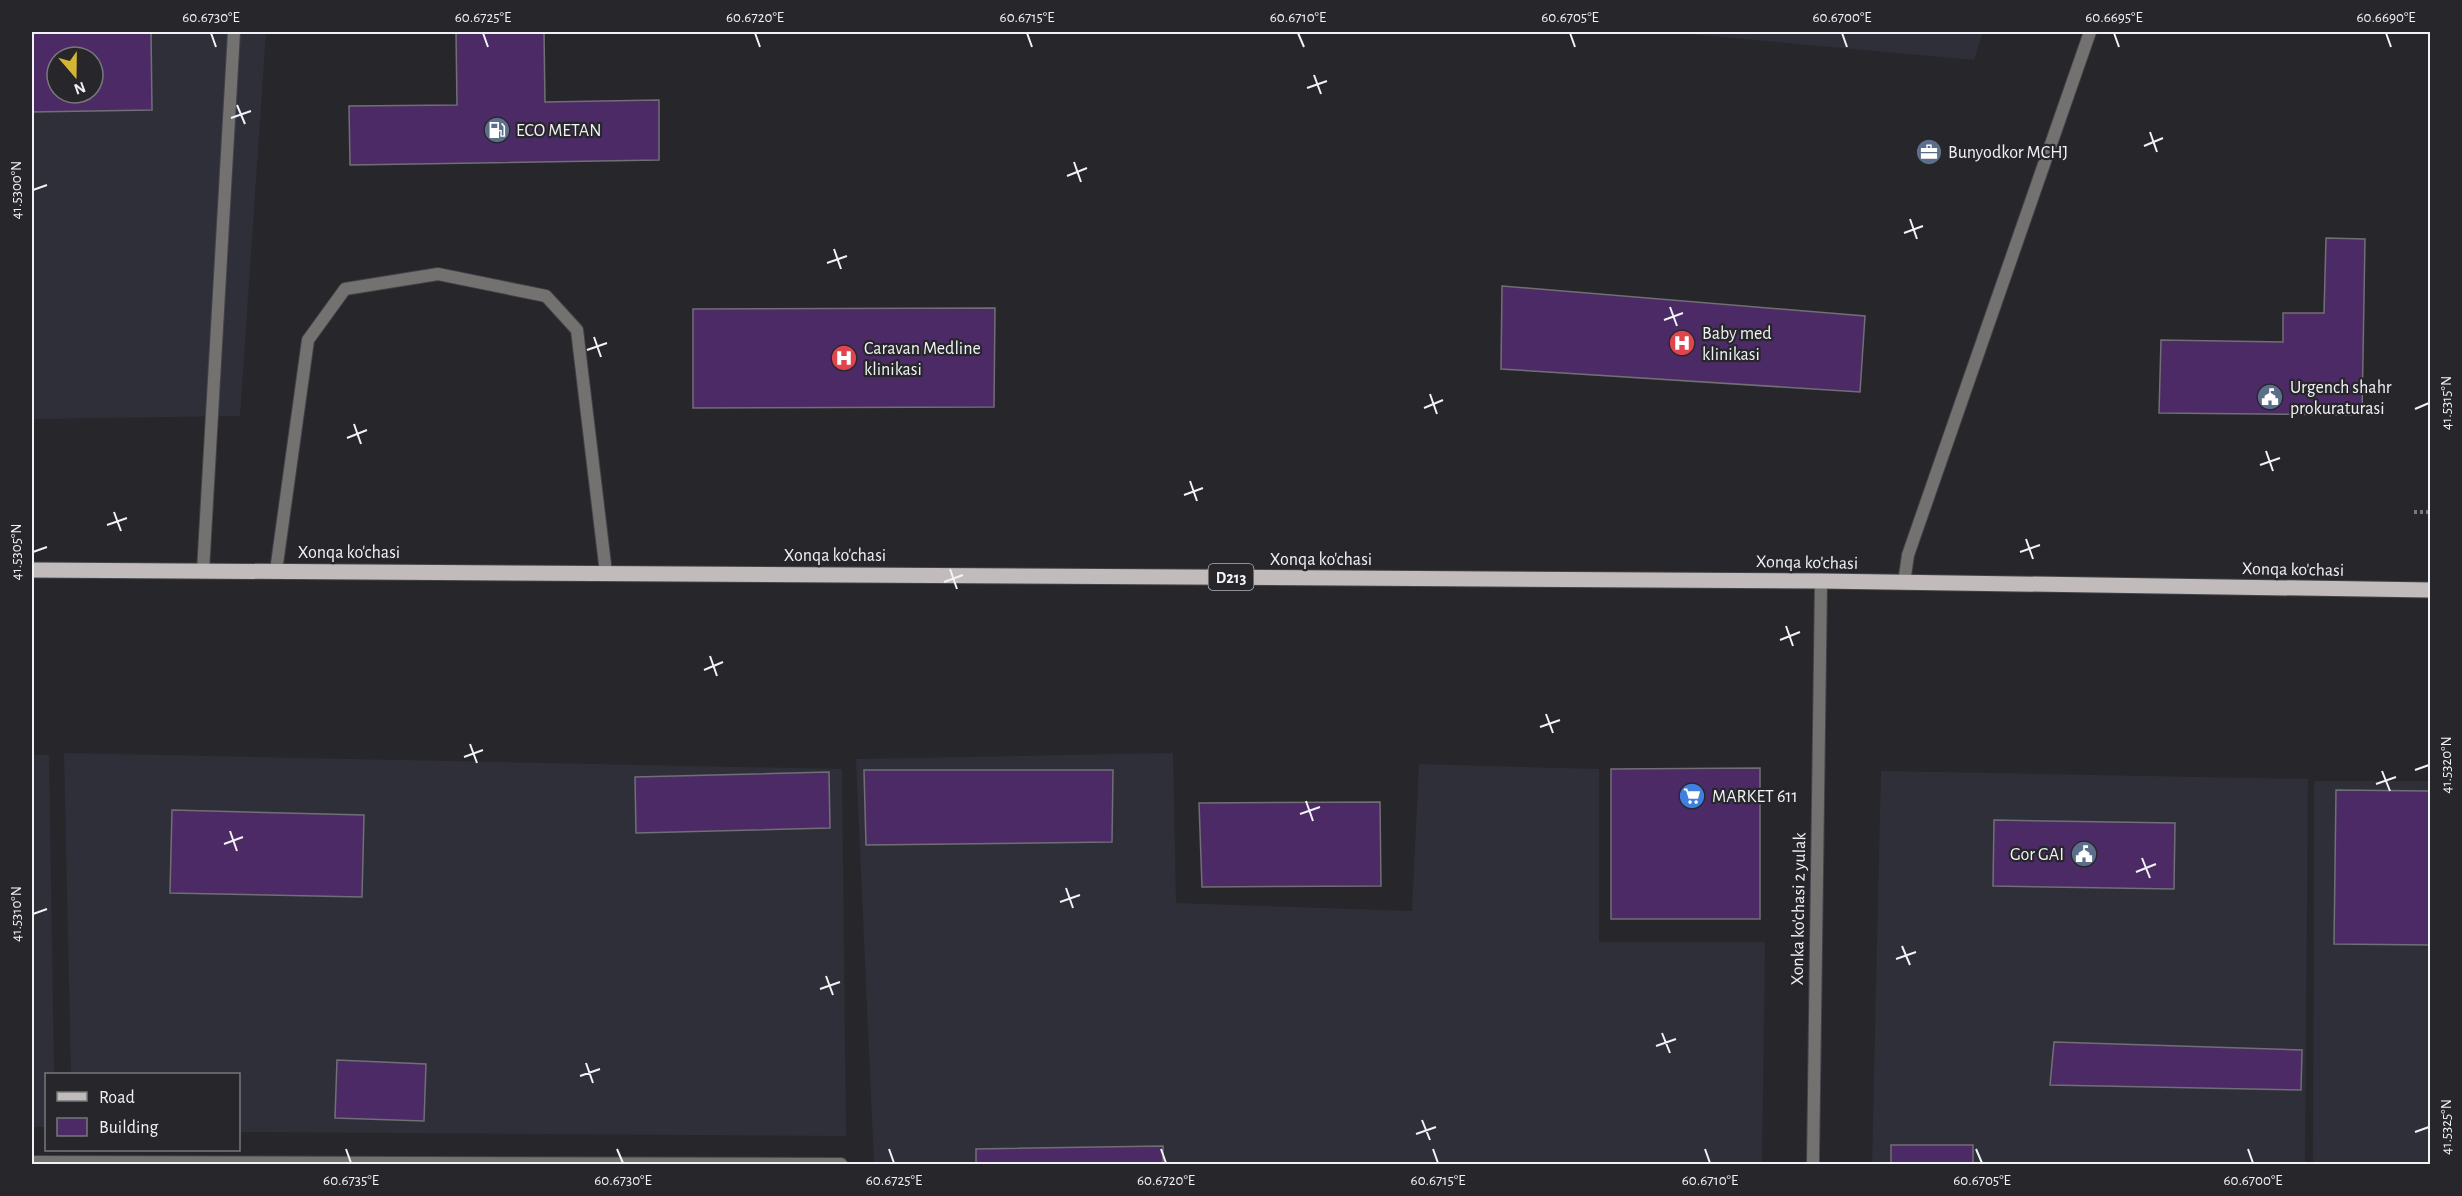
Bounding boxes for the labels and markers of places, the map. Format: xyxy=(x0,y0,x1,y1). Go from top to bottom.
fuel station icon: ECO METAN xyxy=(482,115,512,145)
place label: ECO METAN xyxy=(516,122,602,140)
office icon: Bunyodkor MCHJ xyxy=(1914,137,1944,167)
place label: Bunyodkor MCHJ xyxy=(1948,144,2068,162)
place label: Baby med klinikasi xyxy=(1702,325,1772,364)
hospital icon: Baby med klinikasi xyxy=(1667,328,1697,358)
place label: Caravan Medline klinikasi xyxy=(864,340,981,379)
hospital icon: Caravan Medline klinikasi xyxy=(829,343,859,373)
place label: Urgench shahr prokuraturasi xyxy=(2290,379,2392,418)
public building icon: Urgench shahr prokuraturasi xyxy=(2255,382,2285,412)
supermarket icon: MARKET 611 xyxy=(1677,781,1707,811)
place label: MARKET 611 xyxy=(1712,788,1798,806)
public building icon: Gor GAI xyxy=(2069,839,2099,869)
place label: Gor GAI xyxy=(2010,846,2064,864)

